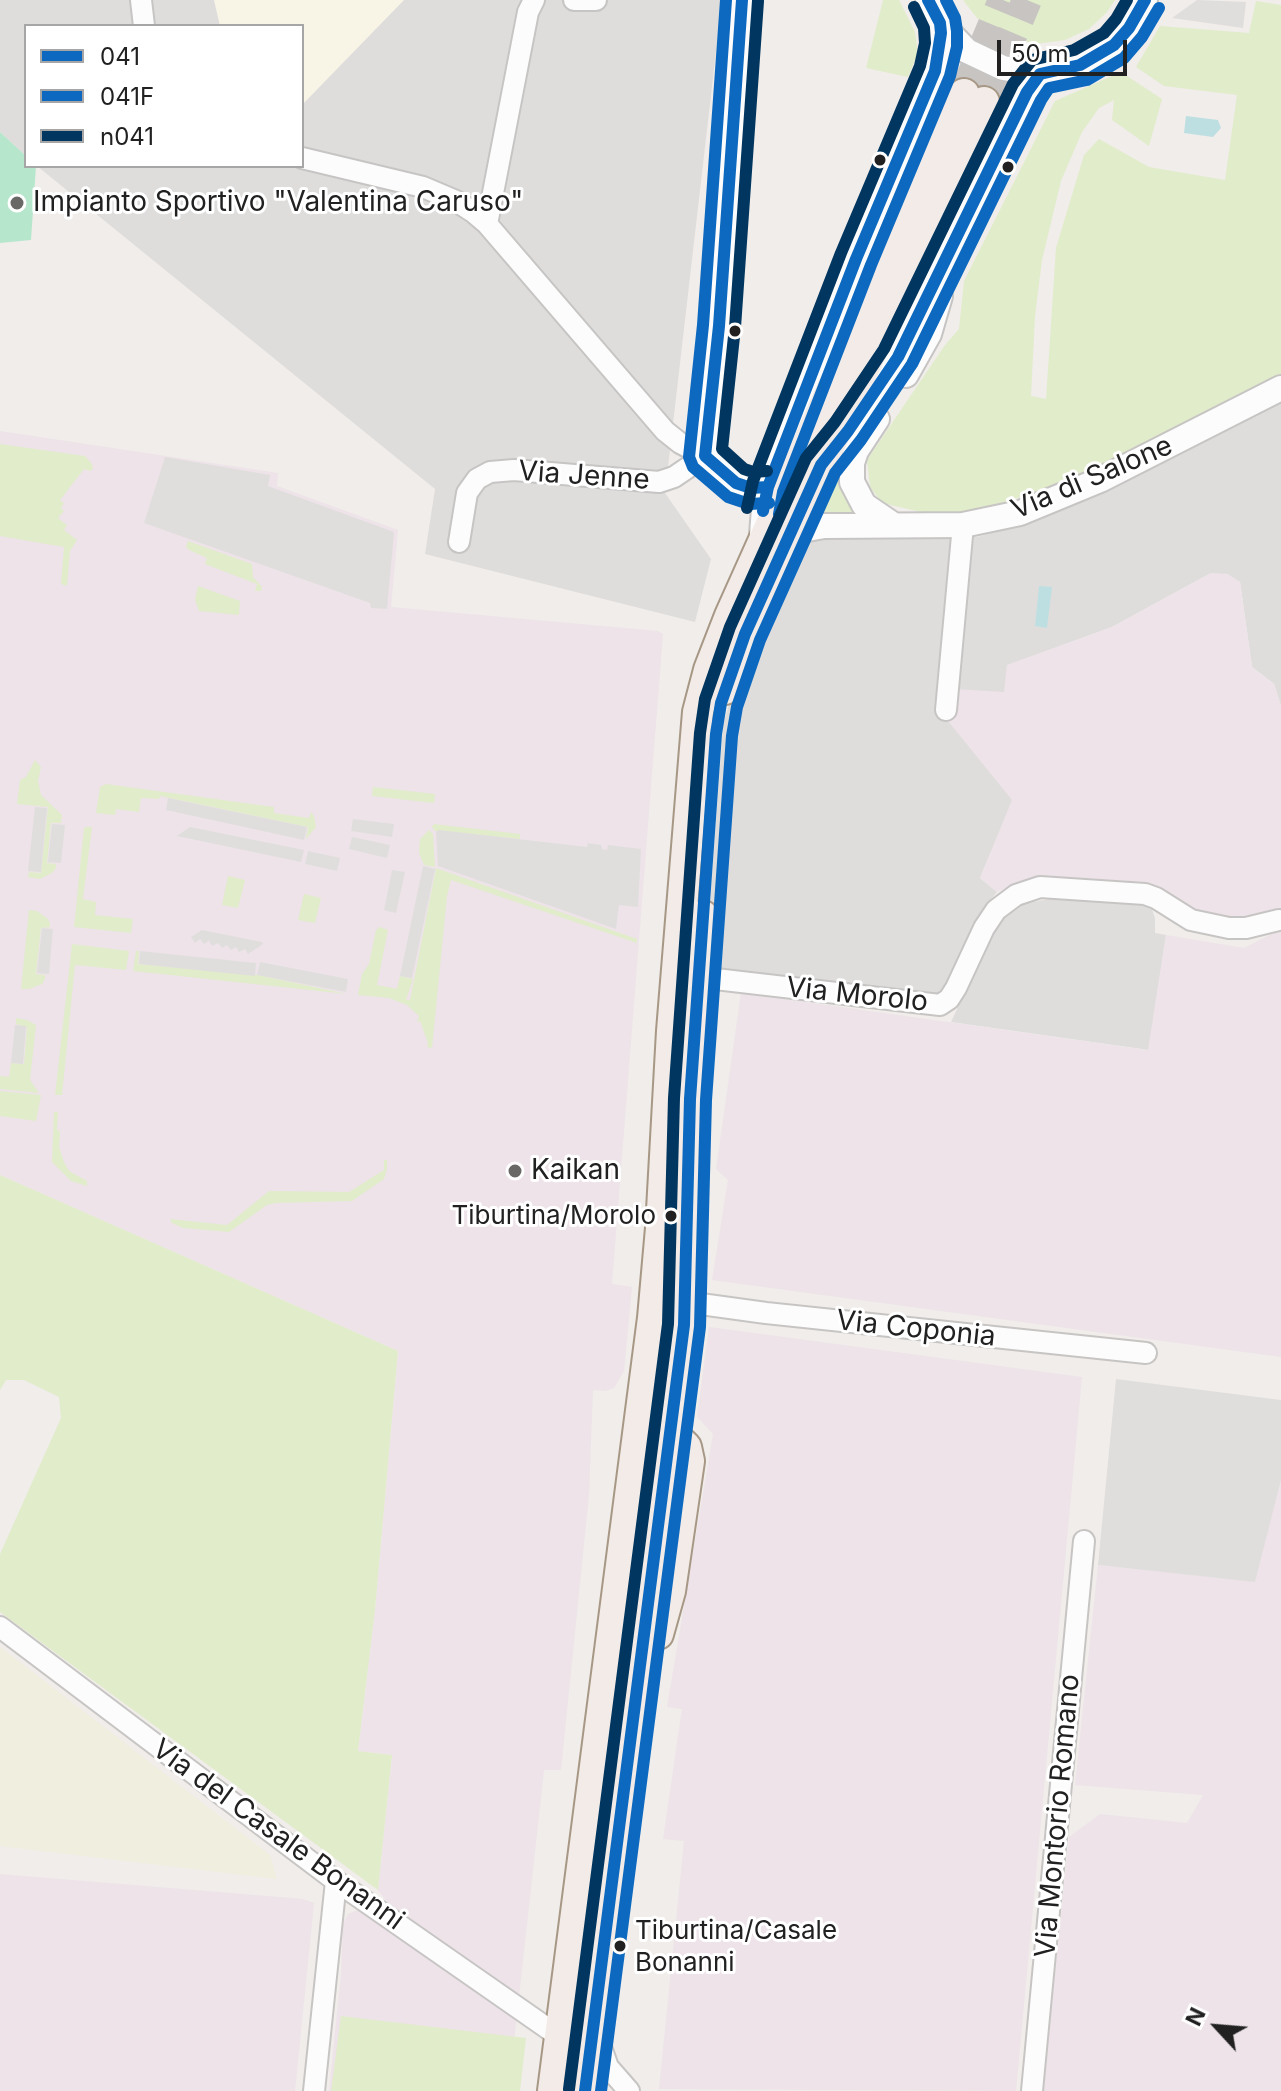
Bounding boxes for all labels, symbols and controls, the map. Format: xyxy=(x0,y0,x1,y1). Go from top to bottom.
legend xyxy=(24,24,304,168)
scale bar xyxy=(1001,24,1131,74)
text: 50 m xyxy=(1011,39,1069,68)
text: 041 xyxy=(100,42,140,71)
text: 041F xyxy=(100,82,154,111)
text: n041 xyxy=(100,122,154,151)
unlabelled marker xyxy=(872,152,888,168)
unlabelled marker xyxy=(1000,159,1016,175)
place label: Impianto Sportivo "Valentina Caruso" xyxy=(33,186,523,220)
marker: Impianto Sportivo "Valentina Caruso" xyxy=(8,194,26,212)
unlabelled marker xyxy=(727,323,743,339)
street label: Via di Salone xyxy=(1006,429,1178,527)
street label: Via Jenne xyxy=(517,455,651,497)
street label: Via Morolo xyxy=(785,971,929,1019)
place label: Kaikan xyxy=(531,1154,620,1188)
marker: Kaikan xyxy=(506,1162,524,1180)
place label: Tiburtina/Morolo xyxy=(451,1200,656,1232)
marker: Tiburtina/Morolo xyxy=(663,1208,679,1224)
street label: Via Coponia xyxy=(835,1304,997,1354)
street label: Via Montorio Romano xyxy=(1029,1673,1087,1959)
street label: Via del Casale Bonanni xyxy=(146,1732,410,1938)
place label: Tiburtina/Casale Bonanni xyxy=(635,1915,837,1976)
marker: Tiburtina/Casale Bonanni xyxy=(612,1938,628,1954)
north arrow xyxy=(1177,1987,1257,2067)
text: N xyxy=(1180,2003,1211,2030)

